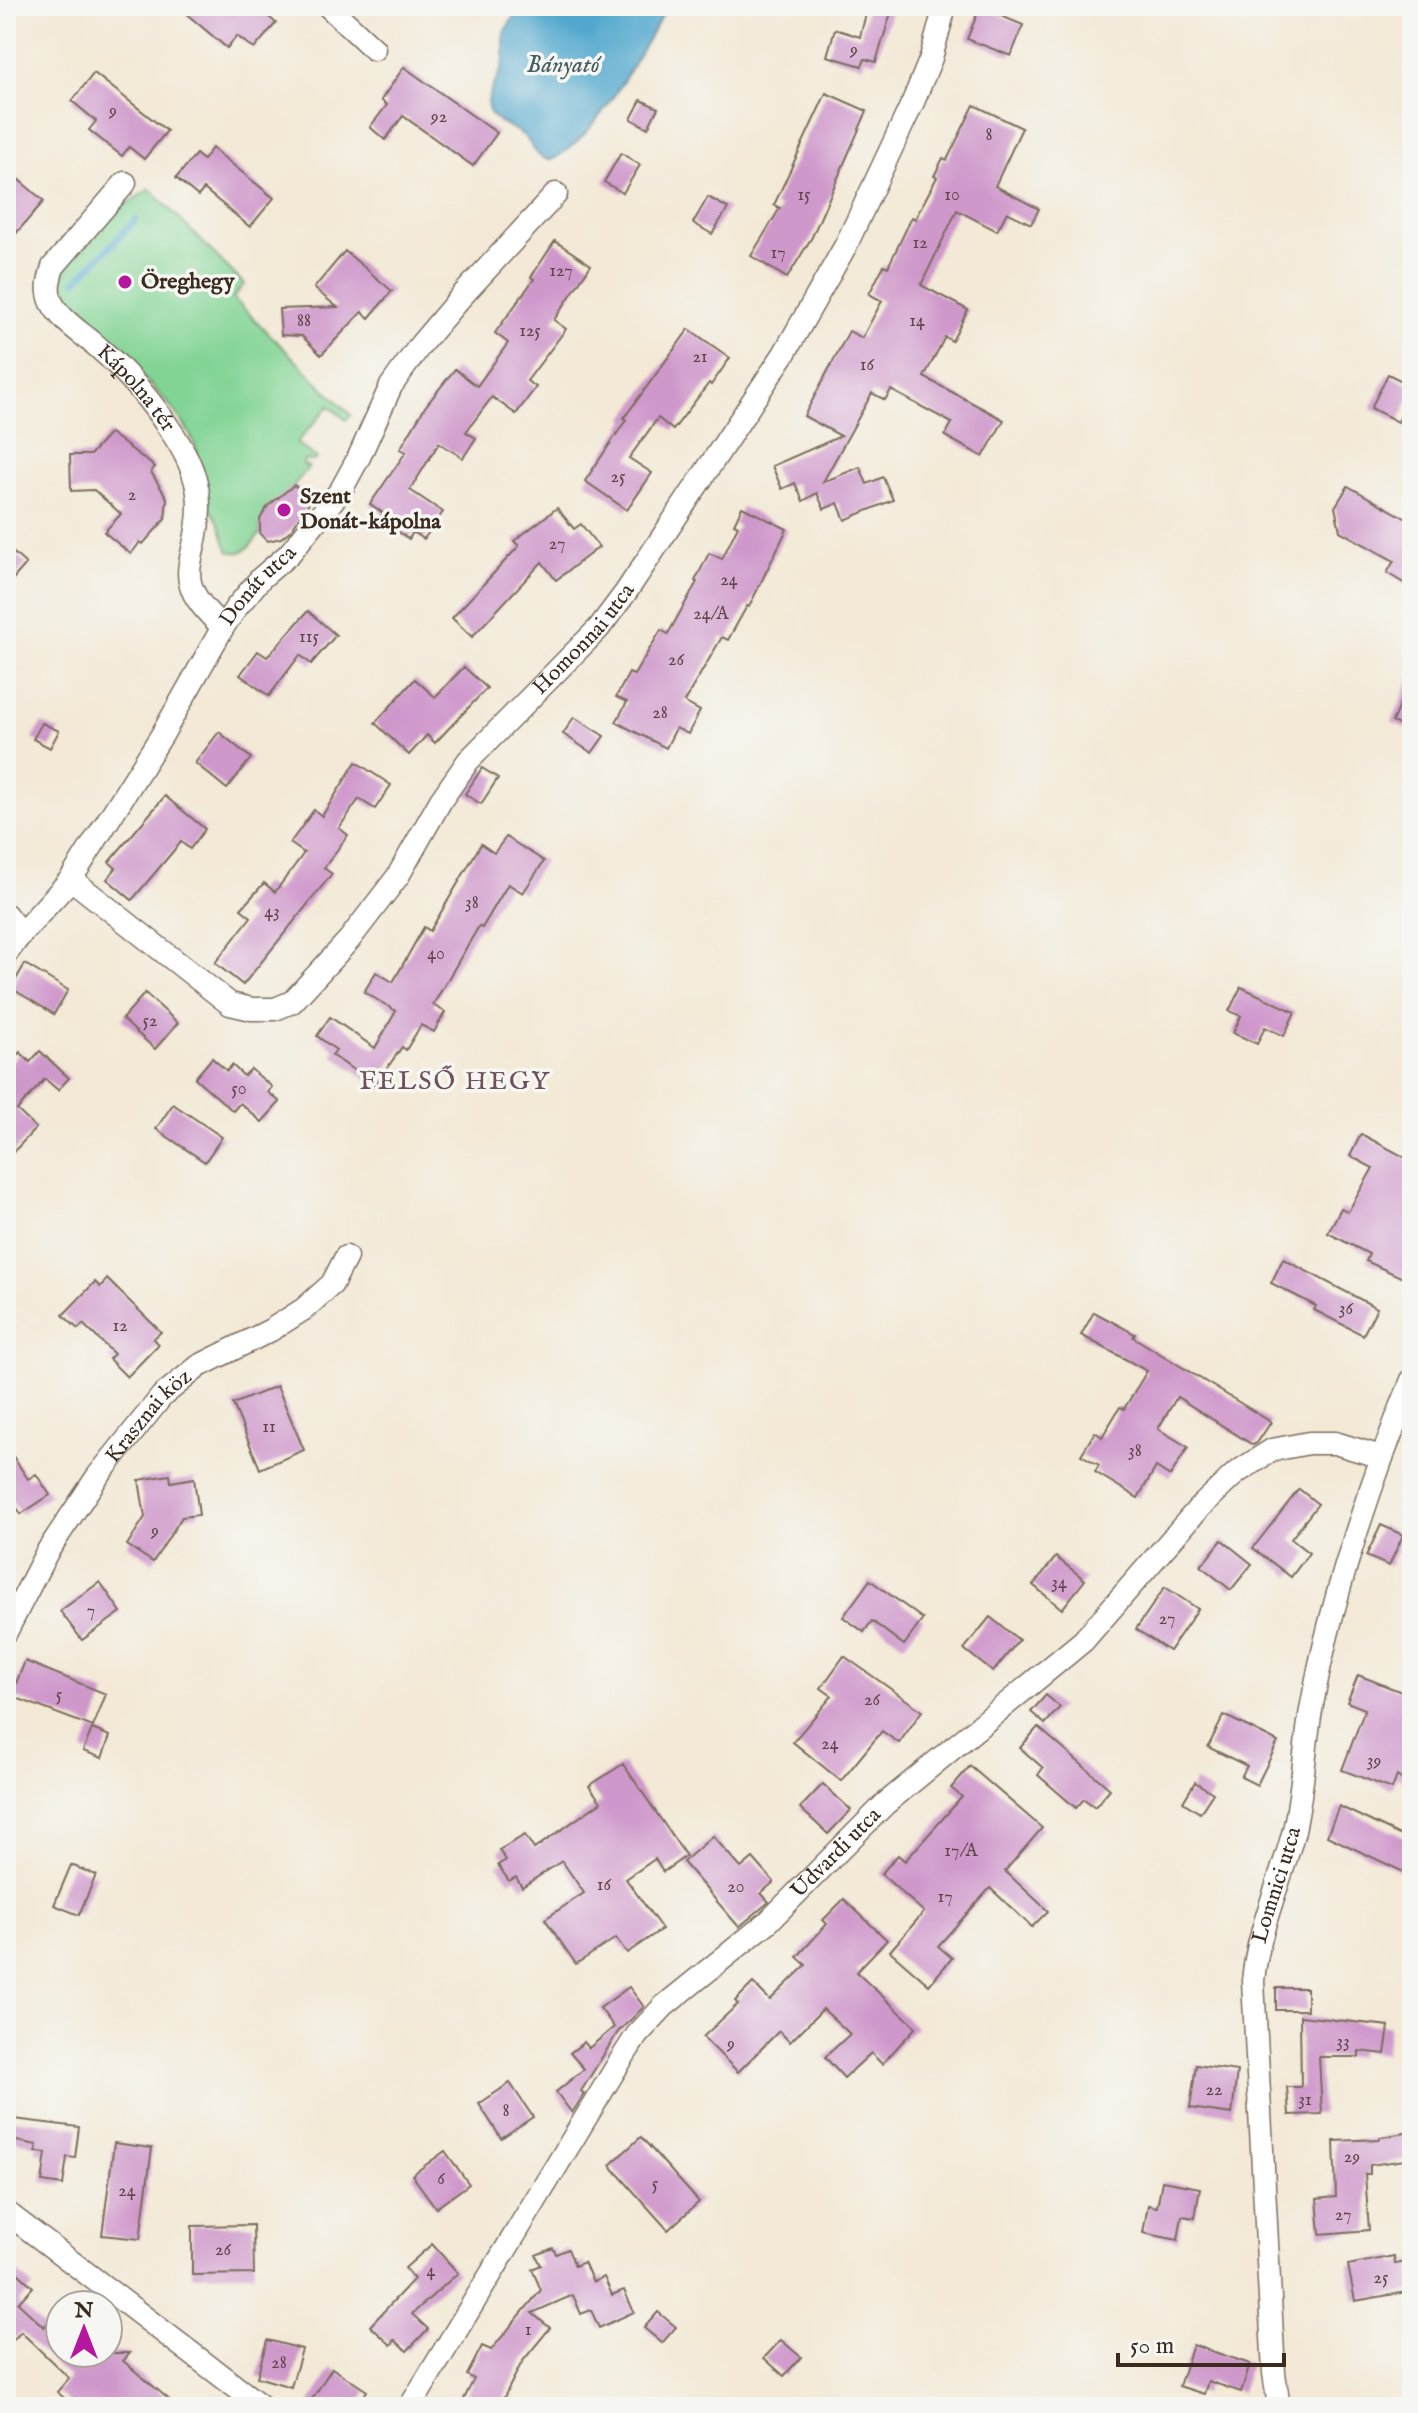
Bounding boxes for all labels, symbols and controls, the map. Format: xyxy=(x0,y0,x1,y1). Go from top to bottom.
house number: 9 xyxy=(849,39,858,62)
water label: Bányató xyxy=(527,50,602,81)
house number: 9 xyxy=(108,100,117,123)
house number: 92 xyxy=(430,106,447,129)
house number: 8 xyxy=(985,124,993,147)
house number: 15 xyxy=(797,184,811,207)
house number: 10 xyxy=(944,184,960,207)
house number: 12 xyxy=(912,232,928,255)
house number: 17 xyxy=(770,242,786,265)
house number: 127 xyxy=(549,260,573,283)
place label: Öreghegy xyxy=(141,268,236,296)
marker: Öreghegy xyxy=(116,273,134,291)
house number: 88 xyxy=(297,310,311,333)
house number: 14 xyxy=(909,310,925,333)
house number: 125 xyxy=(519,320,541,343)
street label: Kápolna tér xyxy=(91,339,182,438)
house number: 21 xyxy=(692,346,708,369)
house number: 16 xyxy=(860,354,875,377)
house number: 25 xyxy=(611,466,626,489)
place label: Szent Donát-kápolna xyxy=(300,483,441,536)
house number: 2 xyxy=(128,484,136,507)
marker: Szent Donát-kápolna xyxy=(275,501,293,519)
house number: 27 xyxy=(549,533,565,556)
street label: Donát utca xyxy=(214,540,304,632)
house number: 24 xyxy=(720,569,738,592)
street label: Homonnai utca xyxy=(527,578,642,701)
house number: 24/A xyxy=(693,603,730,626)
house number: 115 xyxy=(299,626,319,649)
house number: 26 xyxy=(668,649,684,672)
house number: 28 xyxy=(652,702,668,725)
house number: 38 xyxy=(465,892,479,915)
house number: 43 xyxy=(264,901,280,924)
house number: 40 xyxy=(427,943,445,966)
house number: 52 xyxy=(143,1010,157,1033)
district label: FELSŐ HEGY xyxy=(359,1065,551,1098)
house number: 50 xyxy=(231,1078,247,1101)
house number: 36 xyxy=(1339,1298,1354,1321)
house number: 12 xyxy=(112,1315,128,1338)
street label: Krasznai köz xyxy=(100,1363,198,1469)
house number: 11 xyxy=(262,1416,276,1439)
house number: 38 xyxy=(1128,1440,1142,1463)
house number: 9 xyxy=(150,1520,159,1543)
house number: 34 xyxy=(1051,1572,1067,1595)
house number: 7 xyxy=(87,1600,95,1623)
house number: 27 xyxy=(1159,1608,1175,1631)
house number: 5 xyxy=(56,1684,63,1707)
house number: 26 xyxy=(864,1689,880,1712)
house number: 24 xyxy=(821,1733,839,1756)
house number: 39 xyxy=(1367,1750,1381,1773)
street label: Udvardi utca xyxy=(785,1801,888,1905)
street label: Lomnici utca xyxy=(1246,1824,1308,1946)
house number: 17/A xyxy=(944,1840,979,1863)
house number: 16 xyxy=(597,1874,612,1897)
house number: 20 xyxy=(727,1876,745,1899)
house number: 17 xyxy=(937,1886,953,1909)
house number: 33 xyxy=(1336,2031,1350,2054)
house number: 9 xyxy=(726,2033,735,2056)
house number: 22 xyxy=(1206,2079,1222,2102)
house number: 31 xyxy=(1298,2089,1312,2112)
house number: 8 xyxy=(502,2100,510,2123)
house number: 29 xyxy=(1344,2146,1360,2169)
house number: 6 xyxy=(437,2168,445,2191)
house number: 5 xyxy=(652,2173,659,2196)
house number: 24 xyxy=(118,2180,136,2203)
house number: 27 xyxy=(1335,2204,1351,2227)
house number: 26 xyxy=(215,2239,231,2262)
house number: 4 xyxy=(427,2260,436,2283)
house number: 25 xyxy=(1374,2267,1389,2290)
north arrow xyxy=(44,2289,124,2369)
text: N xyxy=(73,2297,94,2325)
scale bar xyxy=(1118,2317,1284,2367)
house number: 1 xyxy=(525,2319,531,2342)
text: 50 m xyxy=(1130,2331,1174,2362)
house number: 28 xyxy=(271,2352,287,2375)

